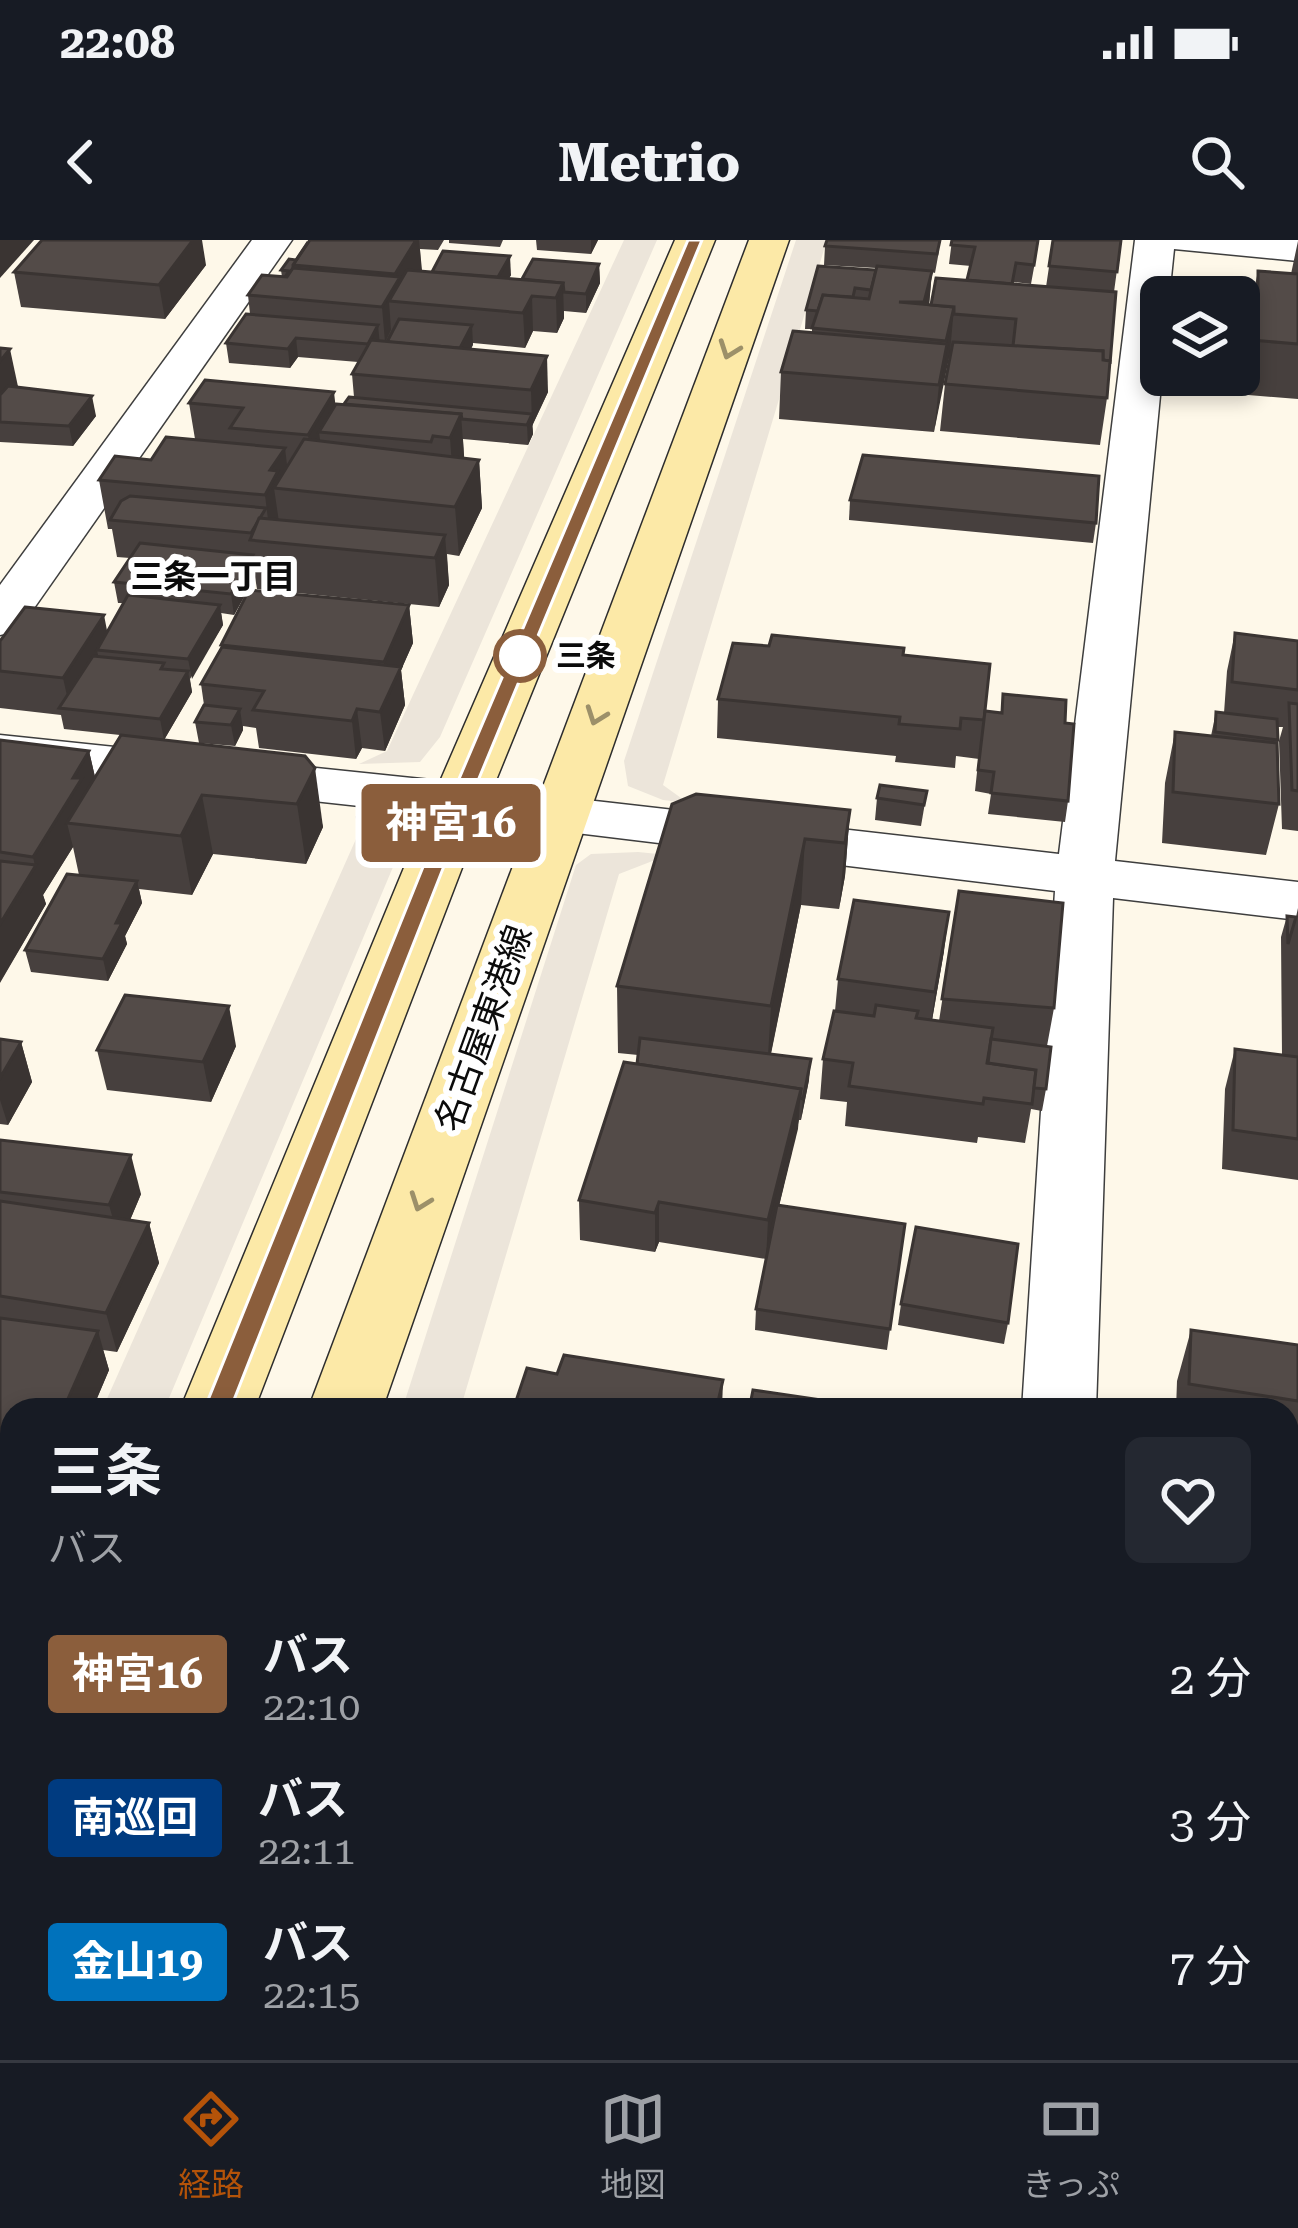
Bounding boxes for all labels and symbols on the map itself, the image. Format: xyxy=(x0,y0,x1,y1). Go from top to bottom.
one-way arrow xyxy=(719,338,743,359)
district label: 三条一丁目 xyxy=(131,557,296,596)
marker: 三条 xyxy=(495,631,545,681)
place label: 三条 xyxy=(556,638,616,673)
one-way arrow xyxy=(586,705,610,726)
line badge: 神宮16 xyxy=(367,784,535,862)
street label: 名古屋東港線 xyxy=(427,920,541,1137)
one-way arrow xyxy=(410,1190,434,1211)

